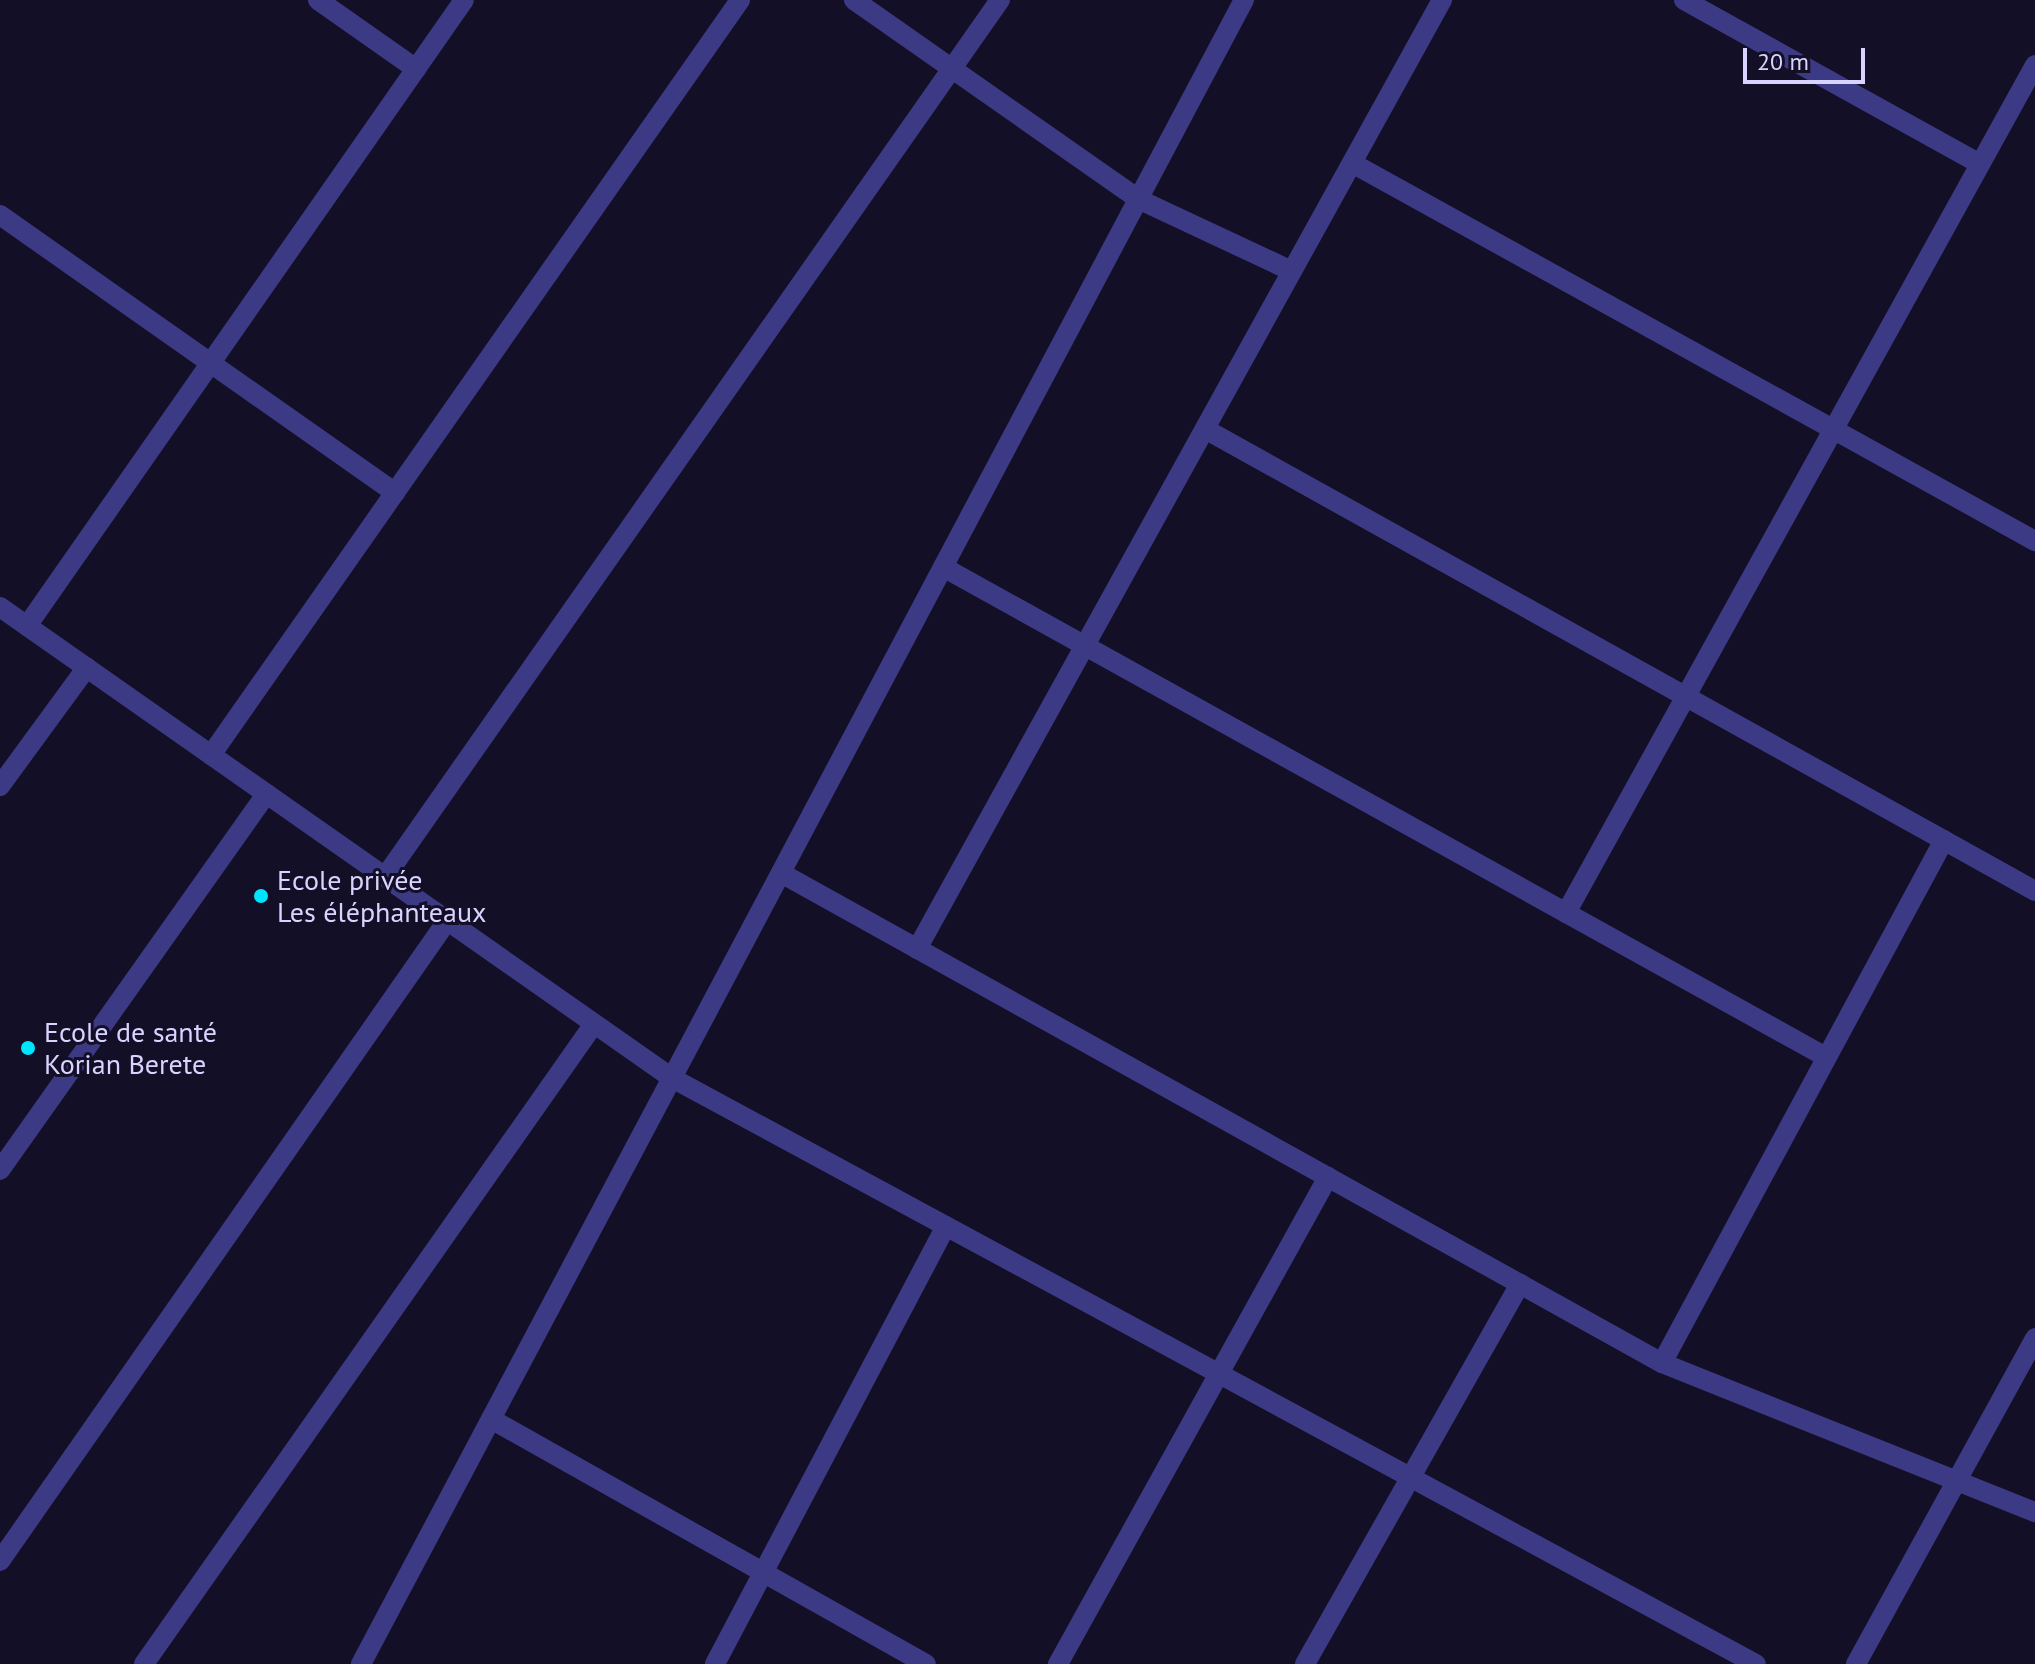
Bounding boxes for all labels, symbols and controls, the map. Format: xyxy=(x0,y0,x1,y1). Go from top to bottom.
scale bar xyxy=(1747,32,1869,82)
text: 20 m xyxy=(1757,46,1809,77)
place label: Ecole privée Les éléphanteaux xyxy=(277,863,486,929)
marker: Ecole privée Les éléphanteaux xyxy=(252,887,270,905)
place label: Ecole de santé Korian Berete xyxy=(44,1015,217,1081)
marker: Ecole de santé Korian Berete xyxy=(19,1039,37,1057)

